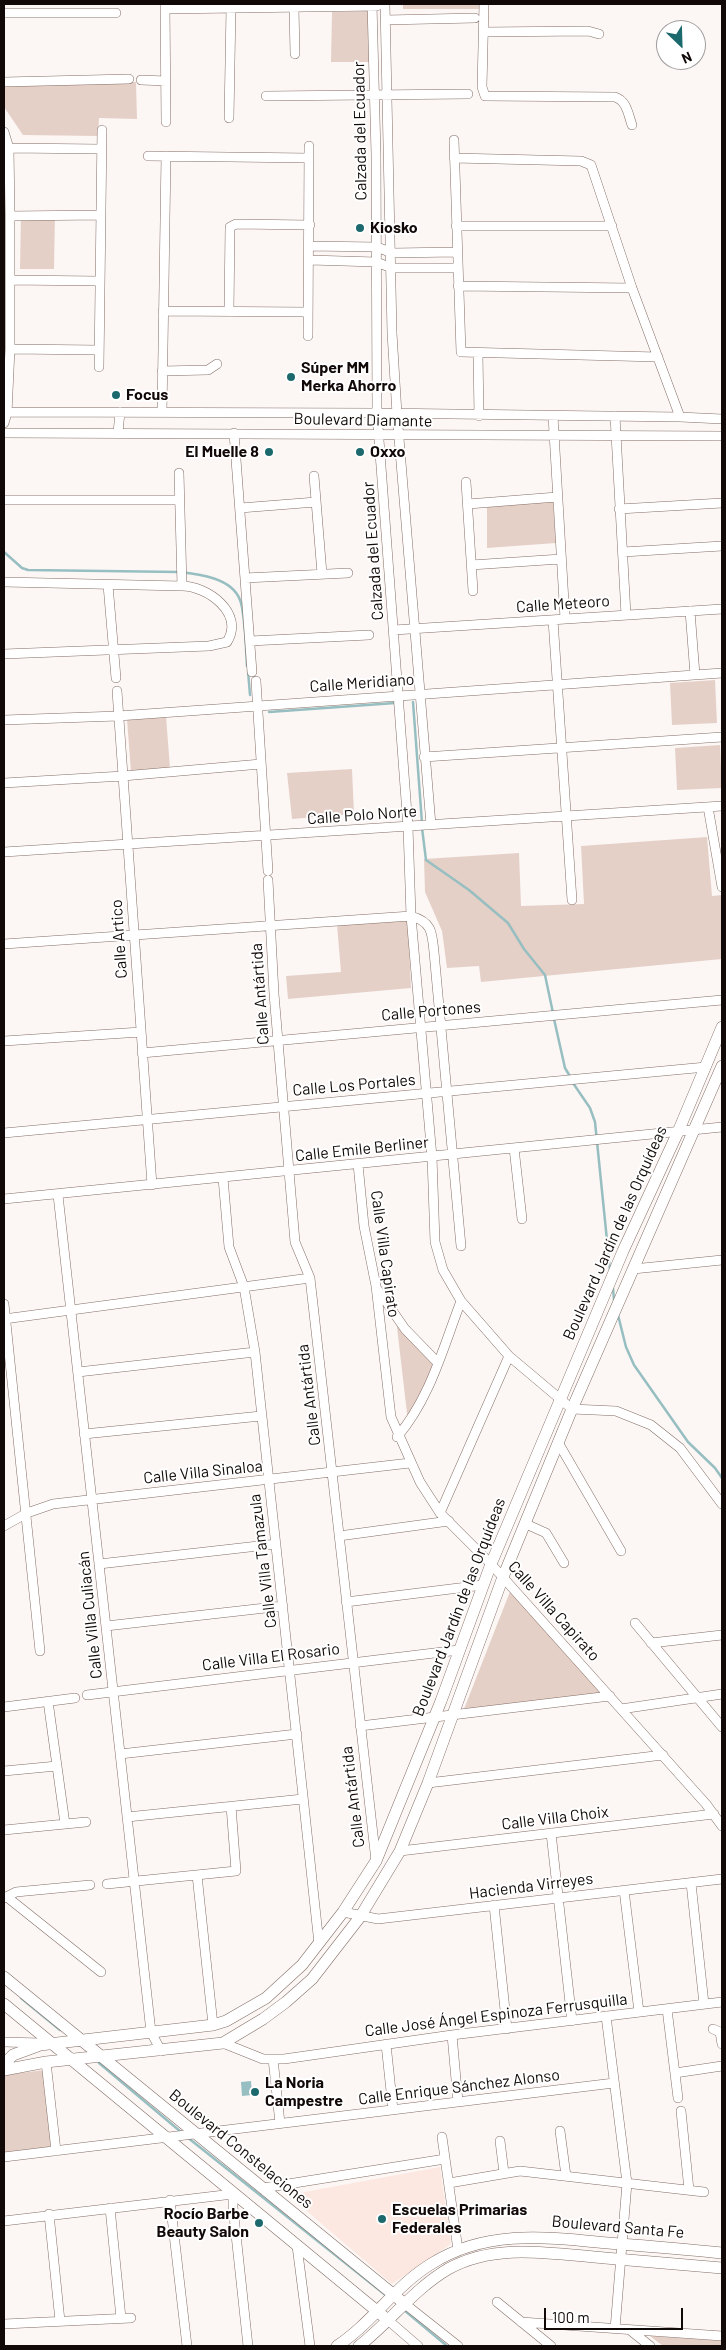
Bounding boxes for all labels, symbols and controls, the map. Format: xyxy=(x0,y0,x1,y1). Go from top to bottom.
north arrow xyxy=(656,20,706,70)
text: N xyxy=(679,49,695,68)
street label: Calzada del Ecuador xyxy=(349,61,371,201)
place label: Kiosko xyxy=(370,218,418,238)
marker: Kiosko xyxy=(354,222,366,234)
place label: Súper MM Merka Ahorro xyxy=(301,358,396,396)
marker: Súper MM Merka Ahorro xyxy=(285,371,297,383)
place label: Focus xyxy=(126,385,168,405)
marker: Focus xyxy=(110,389,122,401)
street label: Boulevard Diamante xyxy=(293,409,433,431)
place label: El Muelle 8 xyxy=(185,442,259,462)
place label: Oxxo xyxy=(370,442,405,462)
marker: El Muelle 8 xyxy=(263,446,275,458)
marker: Oxxo xyxy=(354,446,366,458)
street label: Calzada del Ecuador xyxy=(359,481,387,621)
street label: Calle Meteoro xyxy=(515,591,611,617)
street label: Calle Meridiano xyxy=(309,670,415,696)
street label: Calle Polo Norte xyxy=(306,802,418,828)
street label: Calle Artico xyxy=(107,899,131,979)
street label: Calle Antártida xyxy=(247,942,273,1046)
street label: Calle Portones xyxy=(380,997,482,1025)
street label: Calle Los Portales xyxy=(292,1070,416,1100)
street label: Boulevard Jardín de las Orquídeas xyxy=(559,1123,671,1343)
street label: Calle Emile Berliner xyxy=(294,1132,430,1166)
street label: Calle Villa Capirato xyxy=(367,1189,403,1319)
street label: Calle Antártida xyxy=(293,1343,325,1447)
street label: Calle Villa Sinaloa xyxy=(142,1456,264,1488)
street label: Calle Villa Tamazula xyxy=(245,1493,281,1629)
street label: Boulevard Jardín de las Orquídeas xyxy=(408,1495,510,1719)
street label: Calle Villa Culiacán xyxy=(74,1550,106,1680)
street label: Calle Villa Capirato xyxy=(504,1557,604,1665)
street label: Calle Villa El Rosario xyxy=(201,1639,341,1675)
street label: Calle Antártida xyxy=(337,1745,369,1849)
street label: Calle Villa Choix xyxy=(500,1802,610,1834)
street label: Hacienda Virreyes xyxy=(468,1869,594,1903)
street label: Calle José Ángel Espinoza Ferrusquilla xyxy=(364,1989,628,2041)
street label: Calle Enrique Sánchez Alonso xyxy=(357,2065,561,2109)
place label: La Noria Campestre xyxy=(265,2073,343,2111)
street label: Boulevard Constelaciones xyxy=(165,2085,317,2213)
marker: La Noria Campestre xyxy=(249,2086,261,2098)
place label: Escuelas Primarias Federales xyxy=(392,2200,527,2238)
place label: Rocío Barbe Beauty Salon xyxy=(156,2204,249,2242)
street label: Boulevard Santa Fe xyxy=(551,2212,685,2242)
marker: Escuelas Primarias Federales xyxy=(376,2213,388,2225)
marker: Rocío Barbe Beauty Salon xyxy=(253,2217,265,2229)
scale bar xyxy=(546,2298,685,2330)
text: 100 m xyxy=(552,2308,590,2326)

